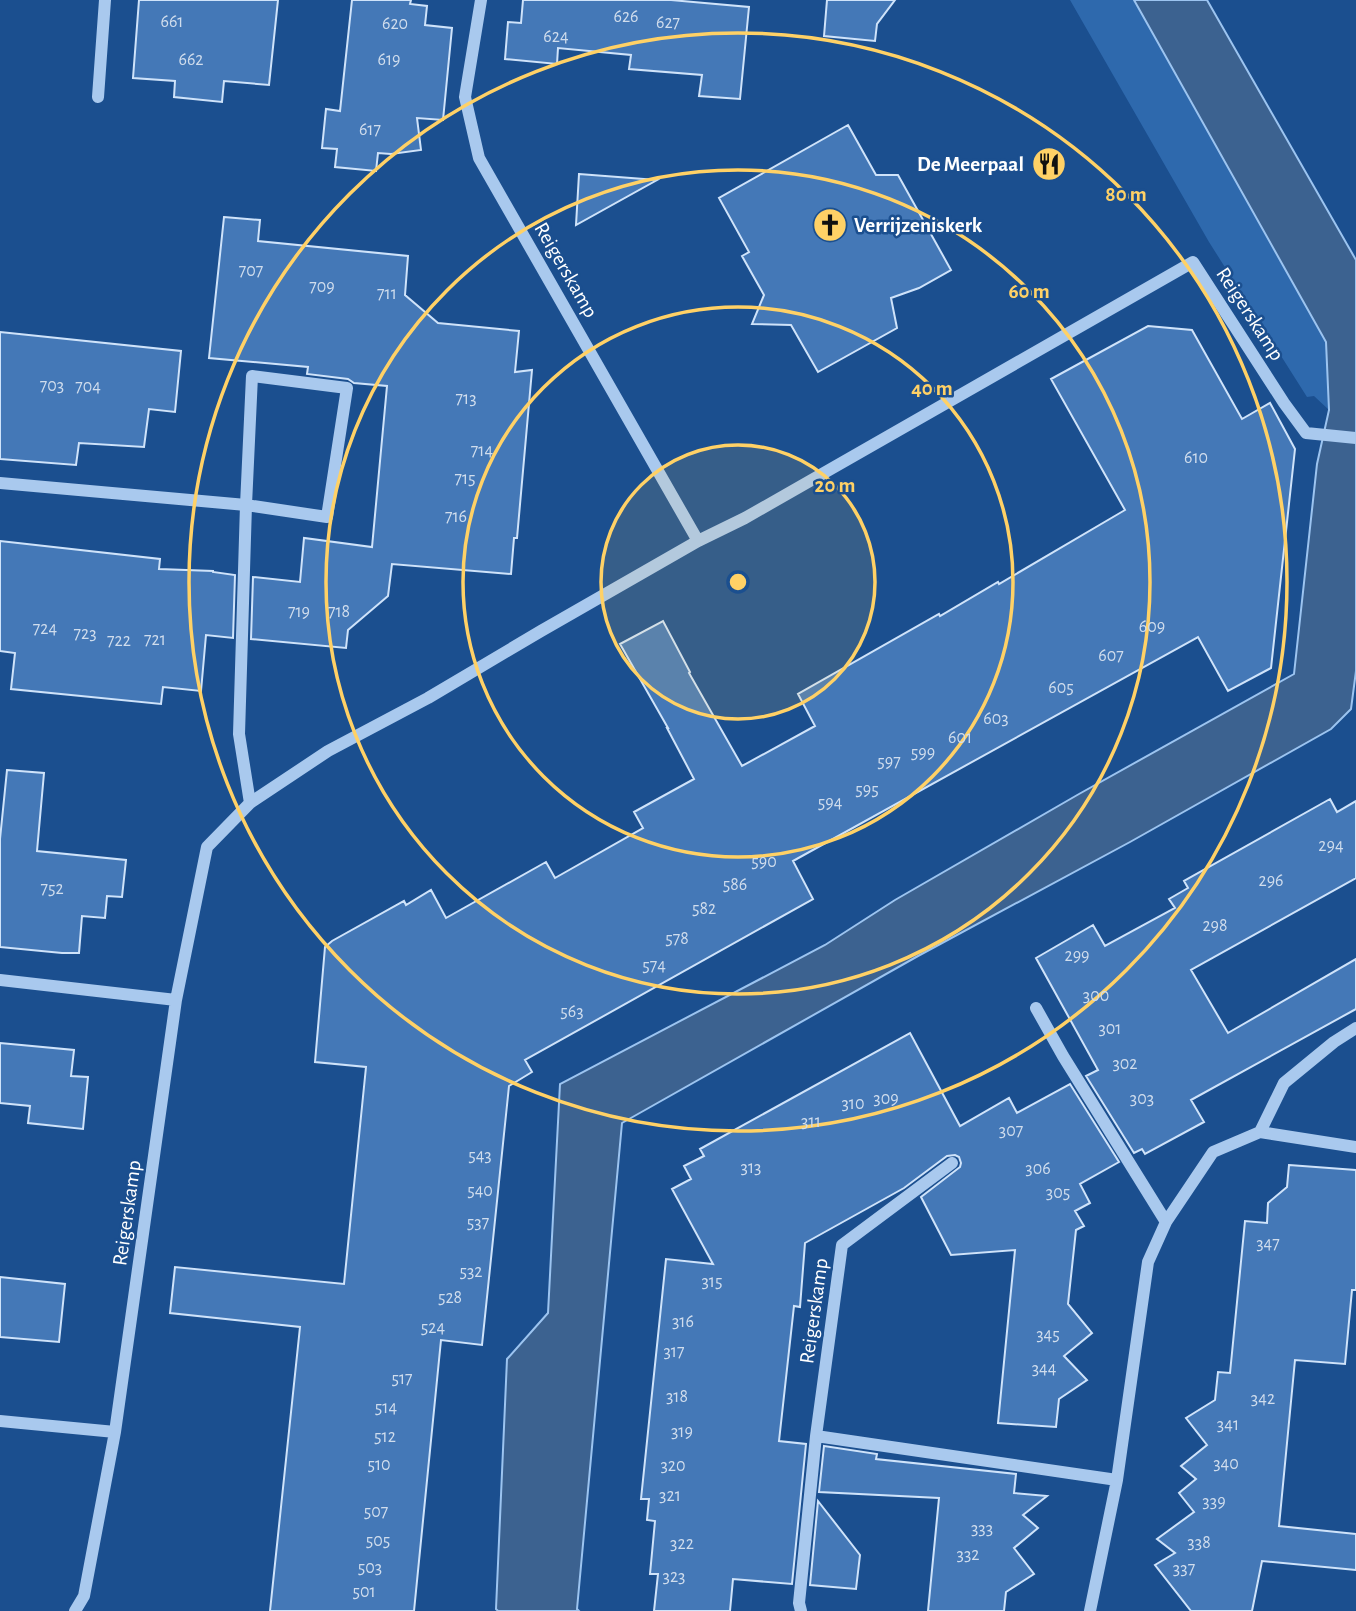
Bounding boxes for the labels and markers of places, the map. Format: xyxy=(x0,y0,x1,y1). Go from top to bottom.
restaurant icon: De Meerpaal xyxy=(1030,145,1068,183)
place label: De Meerpaal xyxy=(917,154,1024,175)
church icon: Verrijzeniskerk xyxy=(811,206,849,244)
place label: Verrijzeniskerk xyxy=(854,215,983,236)
centre of rings xyxy=(726,570,750,594)

